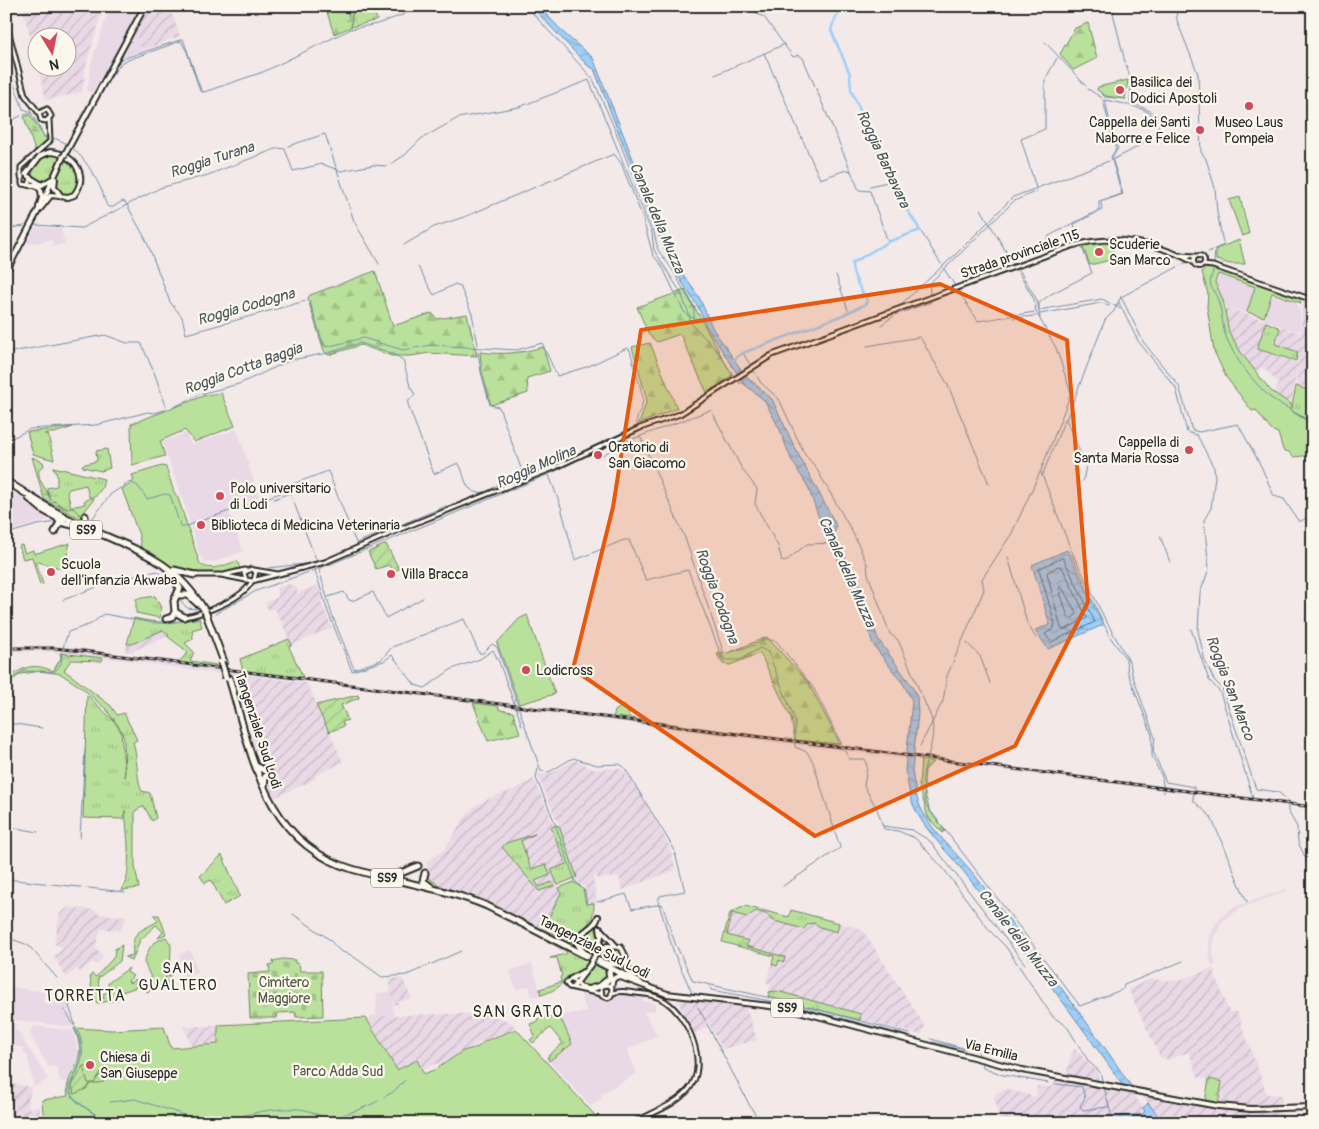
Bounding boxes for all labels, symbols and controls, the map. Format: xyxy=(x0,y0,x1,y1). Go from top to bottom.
north arrow xyxy=(28,28,78,78)
text: N xyxy=(48,55,60,74)
place label: Basilica dei Dodici Apostoli xyxy=(1130,74,1217,107)
marker: Basilica dei Dodici Apostoli xyxy=(1114,84,1126,96)
marker: Museo Laus Pompeia xyxy=(1243,100,1255,112)
water label: Roggia Barbavara xyxy=(852,107,914,212)
place label: Cappella dei Santi Naborre e Felice xyxy=(1089,114,1190,147)
place label: Museo Laus Pompeia xyxy=(1215,114,1284,147)
marker: Cappella dei Santi Naborre e Felice xyxy=(1194,124,1206,136)
water label: Roggia Turana xyxy=(167,137,258,183)
water label: Canale della Muzza xyxy=(625,160,689,277)
street label: Strada provinciale 115 xyxy=(958,226,1082,282)
place label: Scuderie San Marco xyxy=(1109,236,1171,269)
marker: Scuderie San Marco xyxy=(1093,246,1105,258)
water label: Roggia Codogna xyxy=(195,284,298,330)
water label: Roggia Cotta Baggia xyxy=(181,338,306,399)
place label: Cappella di Santa Maria Rossa xyxy=(1073,434,1179,467)
place label: Oratorio di San Giacomo xyxy=(608,439,686,472)
water label: Roggia Molina xyxy=(493,441,580,493)
marker: Cappella di Santa Maria Rossa xyxy=(1183,444,1195,456)
marker: Oratorio di San Giacomo xyxy=(592,449,604,461)
place label: Polo universitario di Lodi xyxy=(230,480,332,513)
marker: Polo universitario di Lodi xyxy=(214,490,226,502)
water label: Canale della Muzza xyxy=(814,514,880,631)
place label: Biblioteca di Medicina Veterinaria xyxy=(211,517,400,534)
marker: Biblioteca di Medicina Veterinaria xyxy=(195,519,207,531)
road number: SS9 xyxy=(70,520,102,540)
water label: Roggia Codogna xyxy=(691,546,743,647)
place label: Scuola dell'infanzia Akwaba xyxy=(61,556,177,589)
marker: Scuola dell'infanzia Akwaba xyxy=(45,566,57,578)
place label: Villa Bracca xyxy=(401,566,468,583)
marker: Villa Bracca xyxy=(385,568,397,580)
water label: Roggia San Marco xyxy=(1201,633,1259,744)
place label: Lodicross xyxy=(536,662,593,679)
marker: Lodicross xyxy=(520,664,532,676)
street label: Tangenziale Sud Lodi xyxy=(231,669,285,791)
road number: SS9 xyxy=(371,868,403,888)
water label: Canale della Muzza xyxy=(974,885,1063,991)
street label: Tangenziale Sud Lodi xyxy=(536,912,653,982)
district label: SAN GUALTERO xyxy=(138,959,218,995)
park label: Cimitero Maggiore xyxy=(258,974,310,1007)
district label: TORRETTA xyxy=(44,986,126,1006)
road number: SS9 xyxy=(771,998,803,1018)
district label: SAN GRATO xyxy=(472,1002,564,1022)
street label: Via Emilia xyxy=(962,1035,1020,1065)
place label: Chiesa di San Giuseppe xyxy=(100,1049,177,1082)
marker: Chiesa di San Giuseppe xyxy=(84,1059,96,1071)
park label: Parco Adda Sud xyxy=(293,1063,384,1080)

